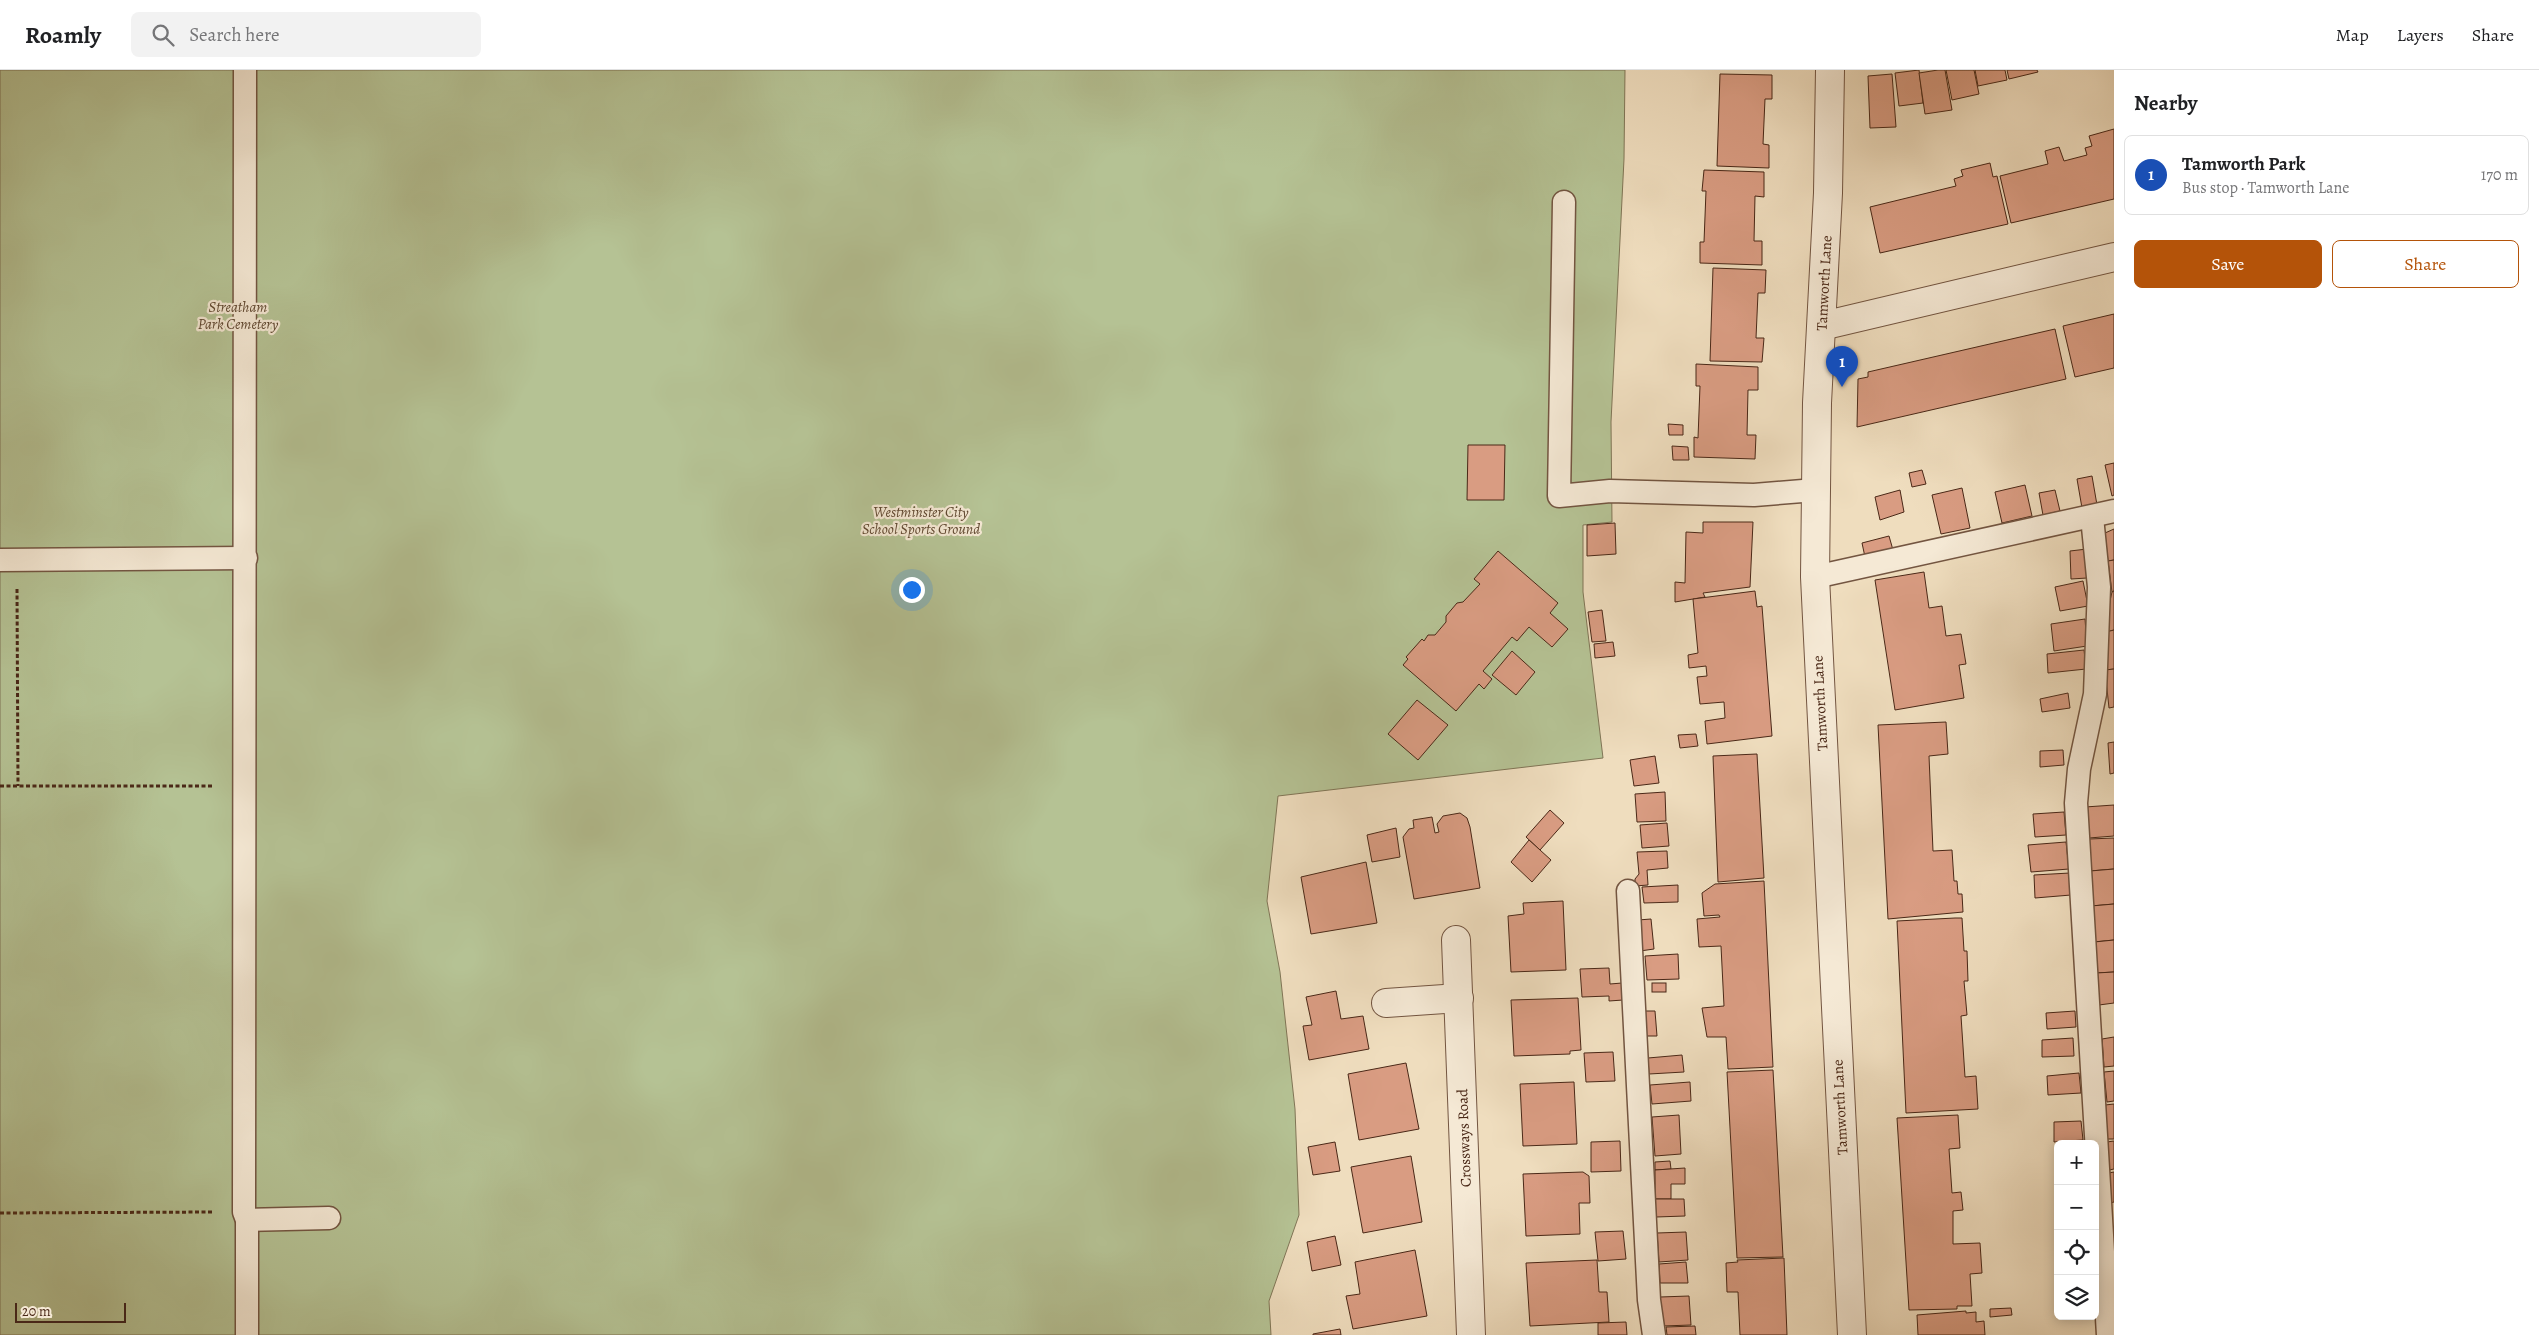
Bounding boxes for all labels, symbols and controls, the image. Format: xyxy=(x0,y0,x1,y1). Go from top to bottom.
search box xyxy=(131,12,481,57)
text: Roamly xyxy=(25,19,101,51)
icon: search xyxy=(149,21,177,49)
text: Search here xyxy=(189,22,280,48)
text: Map xyxy=(2336,23,2369,47)
text: Layers xyxy=(2397,23,2444,47)
text: Share xyxy=(2472,23,2514,47)
text: Nearby xyxy=(2134,89,2197,117)
text: Tamworth Park xyxy=(2182,151,2305,177)
text: 1 xyxy=(2148,164,2154,186)
text: 170 m xyxy=(2481,164,2518,186)
text: Bus stop · Tamworth Lane xyxy=(2182,177,2349,199)
street label: Tamworth Lane xyxy=(1812,234,1837,331)
button: Save xyxy=(2134,240,2322,288)
button: Share xyxy=(2332,240,2519,288)
park label: Streatham Park Cemetery xyxy=(198,297,279,334)
pin: 1 xyxy=(1826,346,1858,387)
park label: Westminster City School Sports Ground xyxy=(862,502,980,539)
your location xyxy=(899,577,925,603)
street label: Tamworth Lane xyxy=(1807,654,1832,751)
street label: Tamworth Lane xyxy=(1827,1058,1852,1155)
street label: Crossways Road xyxy=(1452,1088,1476,1187)
map controls xyxy=(2054,1140,2099,1320)
button: + xyxy=(2054,1140,2099,1185)
button: − xyxy=(2054,1185,2099,1230)
button: locate xyxy=(2054,1230,2099,1275)
button: layers xyxy=(2054,1275,2099,1320)
scale bar xyxy=(15,1300,126,1323)
text: 20 m xyxy=(22,1302,51,1321)

